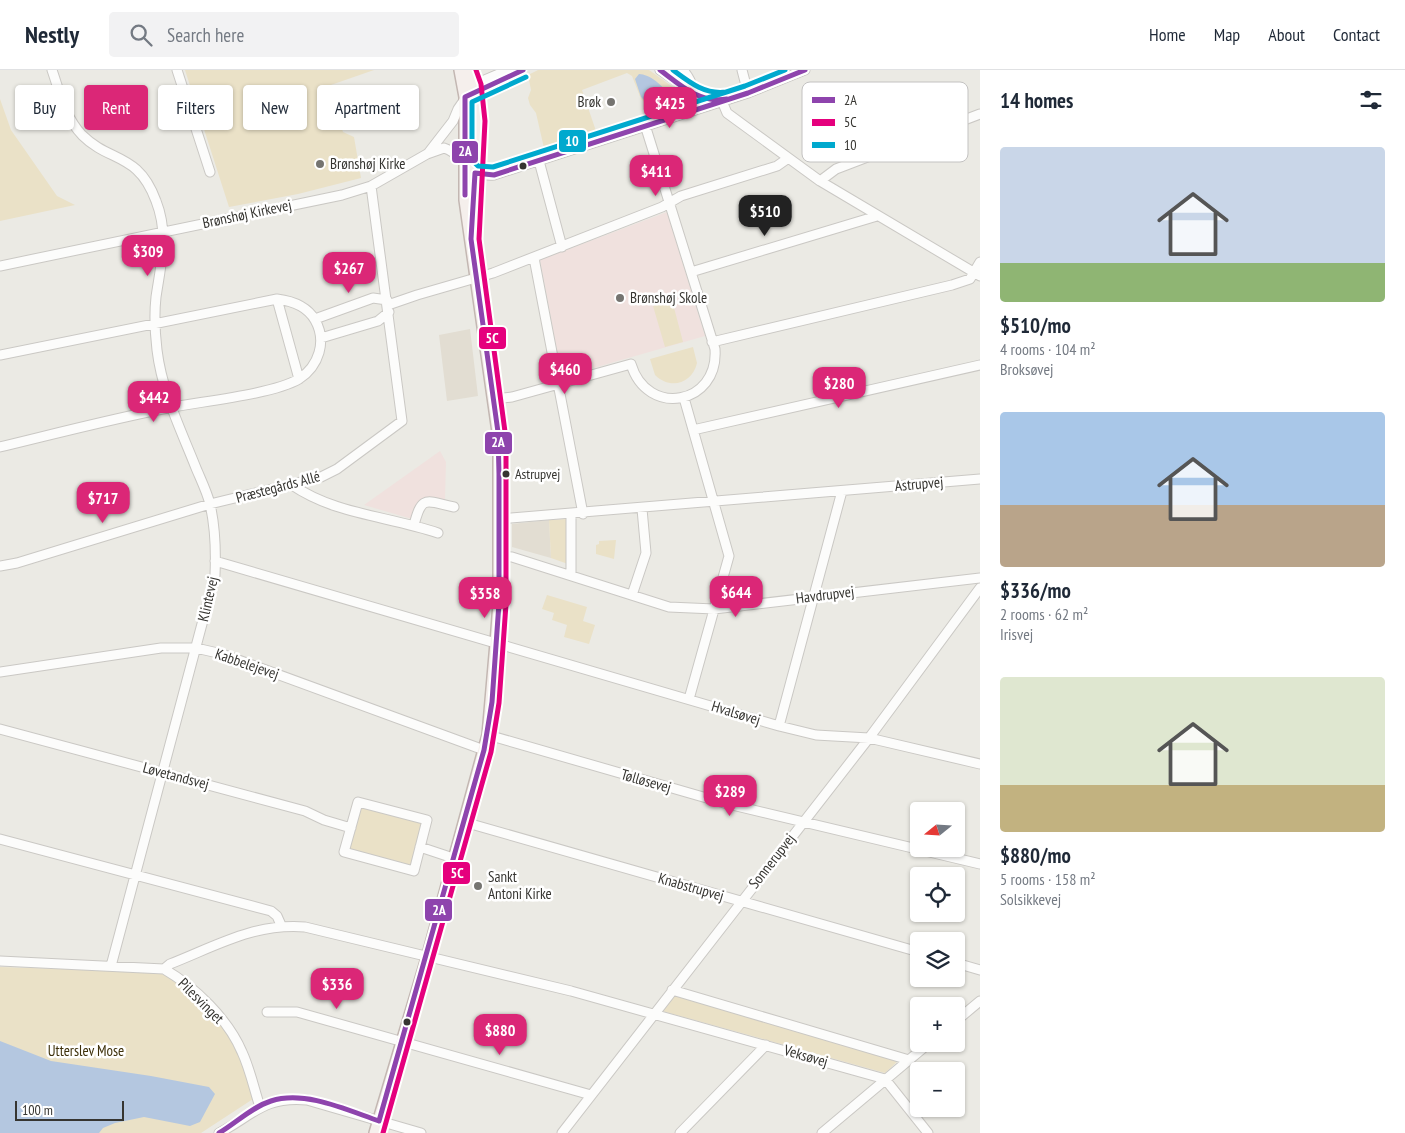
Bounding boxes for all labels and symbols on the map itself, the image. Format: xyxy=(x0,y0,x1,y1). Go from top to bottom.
legend xyxy=(802,82,968,162)
pin: $425 xyxy=(640,87,700,129)
text: 2A xyxy=(844,91,857,109)
place label: Brøk xyxy=(577,92,601,111)
marker: Brøk xyxy=(605,96,617,108)
text: 5C xyxy=(844,113,857,131)
line badge: 10 xyxy=(558,129,587,153)
text: 10 xyxy=(565,132,579,150)
text: 10 xyxy=(844,136,857,154)
line badge: 2A xyxy=(451,140,479,164)
text: 2A xyxy=(458,142,473,160)
place label: Brønshøj Kirke xyxy=(330,154,406,173)
pin: $411 xyxy=(626,154,686,197)
marker: Brønshøj Kirke xyxy=(314,158,326,170)
unlabelled marker xyxy=(518,161,528,171)
pin: $510 xyxy=(735,194,795,237)
street label: Brønshøj Kirkevej xyxy=(201,195,293,232)
pin: $309 xyxy=(118,234,178,277)
pin: $267 xyxy=(319,252,379,294)
place label: Brønshøj Skole xyxy=(630,288,707,307)
marker: Brønshøj Skole xyxy=(614,292,626,304)
line badge: 5C xyxy=(478,326,507,350)
text: 5C xyxy=(485,329,499,347)
pin: $460 xyxy=(535,352,595,395)
pin: $280 xyxy=(809,366,869,409)
pin: $442 xyxy=(124,380,184,423)
line badge: 2A xyxy=(484,431,513,455)
text: 2A xyxy=(491,433,506,451)
place label: Astrupvej xyxy=(515,465,560,483)
street label: Præstegårds Allé xyxy=(234,466,322,507)
marker: Astrupvej xyxy=(501,469,511,479)
street label: Astrupvej xyxy=(894,472,944,495)
pin: $717 xyxy=(73,482,133,524)
street label: Klintevej xyxy=(193,574,222,623)
pin: $358 xyxy=(455,576,515,619)
pin: $644 xyxy=(706,576,766,618)
street label: Havdrupvej xyxy=(795,582,855,608)
street label: Kabbelejevej xyxy=(213,644,282,683)
street label: Hvalsøvej xyxy=(709,696,763,729)
street label: Løvetandsvej xyxy=(141,758,211,793)
street label: Tølløsevej xyxy=(619,764,674,797)
pin: $289 xyxy=(700,774,760,817)
north arrow xyxy=(910,802,965,858)
street label: Sonnerupvej xyxy=(744,829,799,892)
line badge: 5C xyxy=(442,861,471,885)
text: 5C xyxy=(450,864,464,882)
place label: Sankt Antoni Kirke xyxy=(488,867,552,903)
street label: Knabstrupvej xyxy=(656,868,726,905)
marker: Sankt Antoni Kirke xyxy=(472,880,484,892)
line badge: 2A xyxy=(424,898,453,922)
text: 2A xyxy=(432,901,447,919)
pin: $336 xyxy=(307,968,367,1010)
street label: Pilesvinget xyxy=(174,974,228,1028)
pin: $880 xyxy=(470,1014,530,1056)
unlabelled marker xyxy=(402,1017,412,1027)
street label: Veksøvej xyxy=(781,1040,830,1071)
park label: Utterslev Mose xyxy=(48,1041,124,1060)
scale bar xyxy=(15,1098,124,1121)

